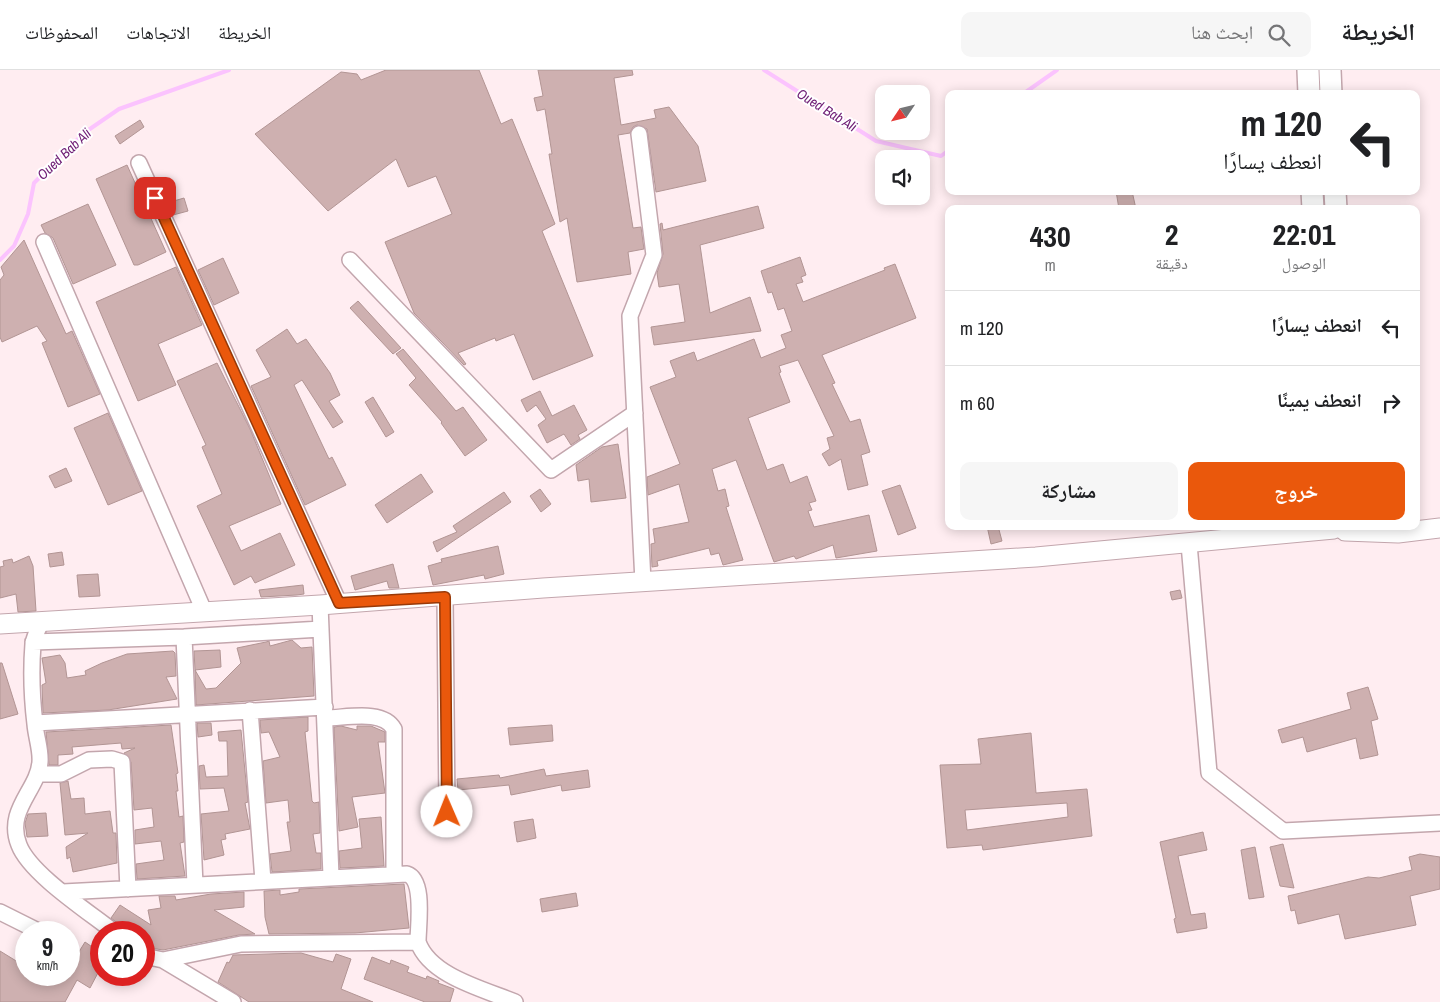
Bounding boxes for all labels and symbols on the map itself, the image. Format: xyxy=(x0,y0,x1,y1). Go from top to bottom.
water label: Oued Bab Ali xyxy=(794,84,861,136)
north arrow xyxy=(875,85,930,140)
water label: Oued Bab Ali xyxy=(33,124,95,184)
pin xyxy=(134,177,176,219)
position arrow xyxy=(420,785,472,837)
speed limit sign: 20 xyxy=(90,921,155,986)

